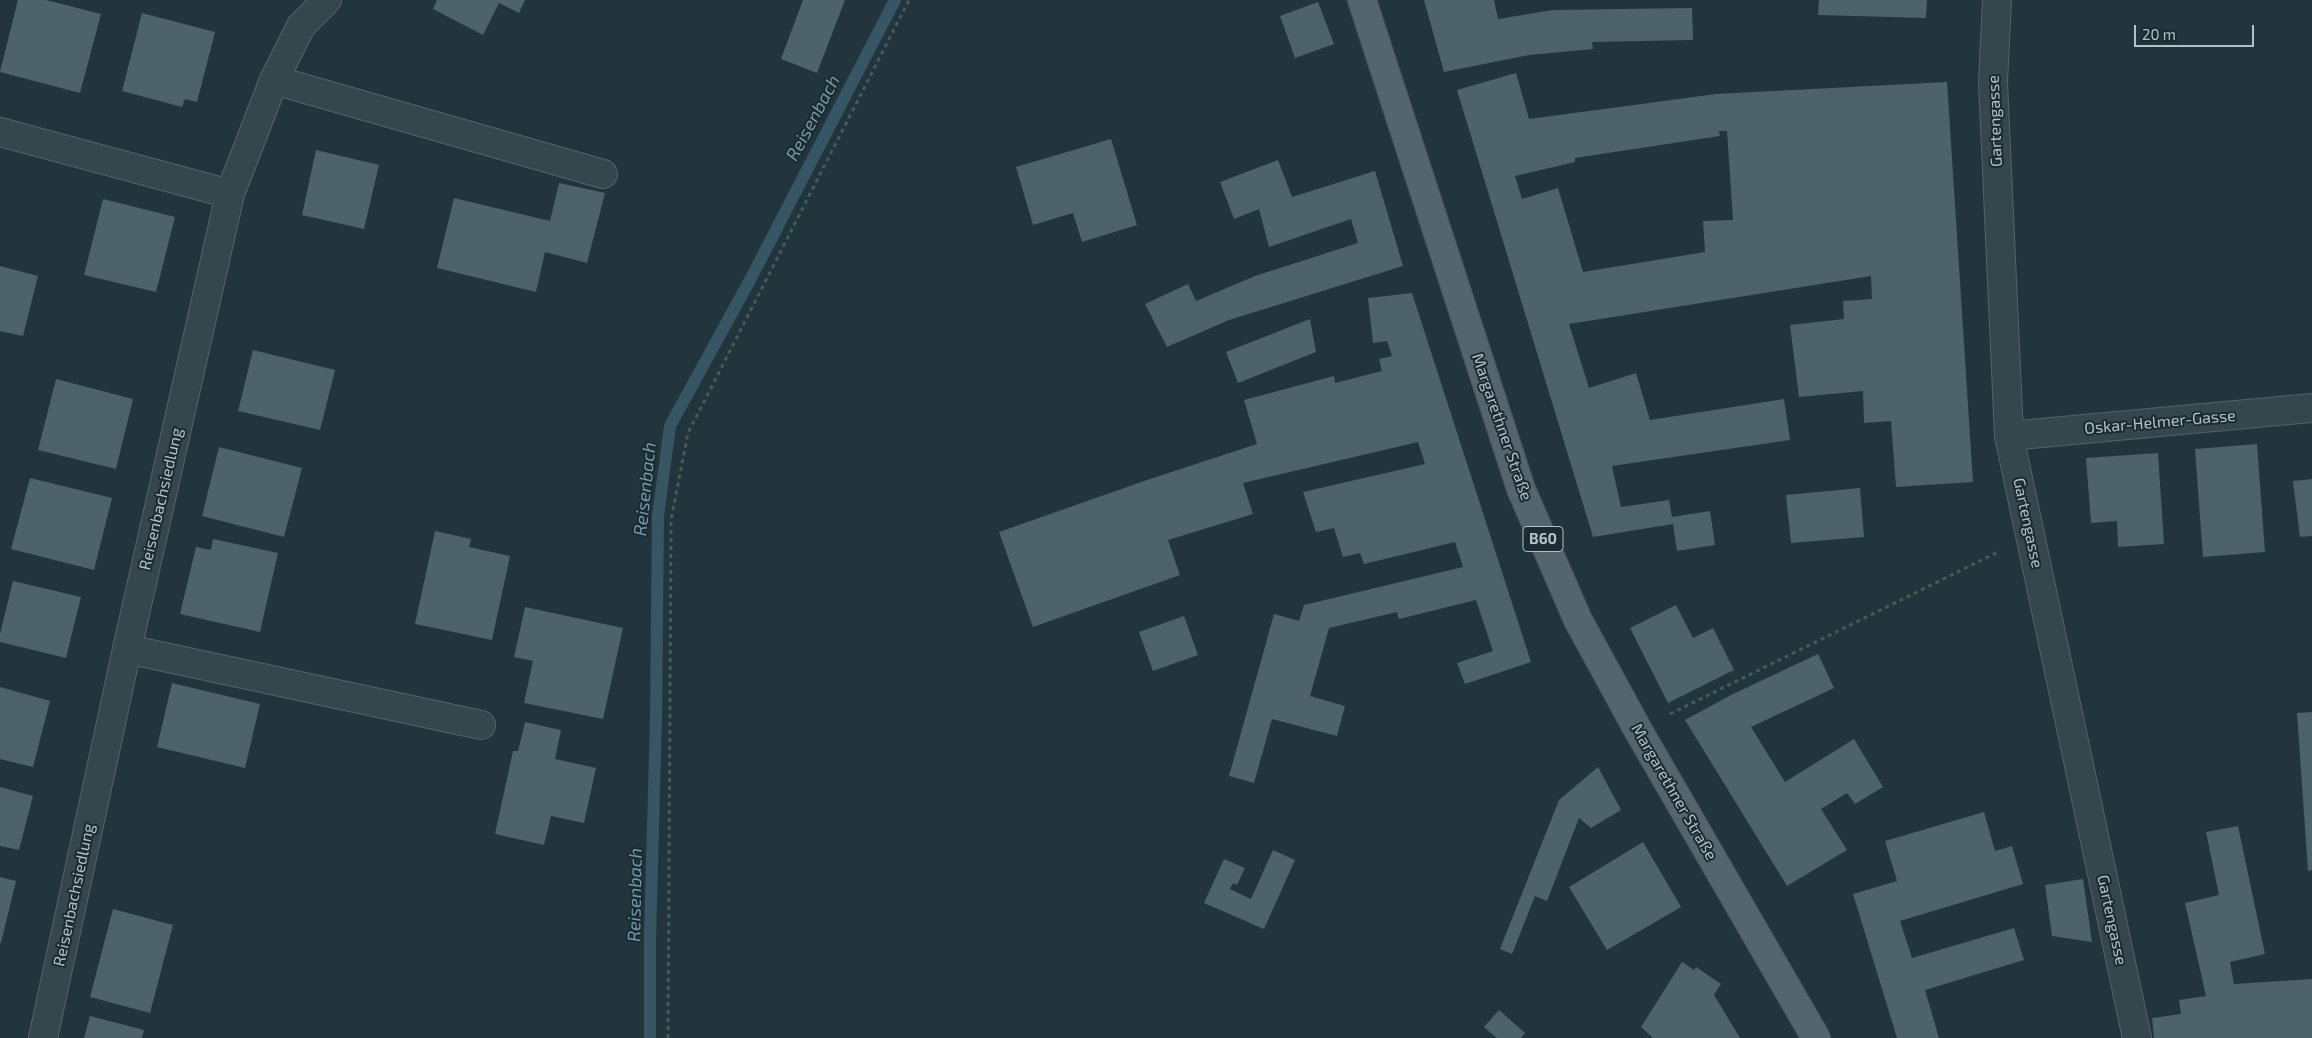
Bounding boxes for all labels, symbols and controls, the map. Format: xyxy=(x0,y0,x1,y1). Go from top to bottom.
scale bar xyxy=(2137,15,2257,47)
text: 20 m xyxy=(2142,25,2176,43)
water label: Reisenbach xyxy=(781,71,845,165)
street label: Gartengasse xyxy=(1984,75,2006,167)
street label: Margarethner Straße xyxy=(1468,351,1536,503)
street label: Oskar-Helmer-Gasse xyxy=(2084,406,2236,438)
street label: Reisenbachsiedlung xyxy=(135,426,187,572)
water label: Reisenbach xyxy=(629,441,661,537)
street label: Gartengasse xyxy=(2009,476,2047,570)
road number: B60 xyxy=(1523,526,1563,552)
street label: Margarethner Straße xyxy=(1627,720,1721,864)
street label: Reisenbachsiedlung xyxy=(49,822,99,968)
water label: Reisenbach xyxy=(623,848,647,942)
street label: Gartengasse xyxy=(2093,873,2131,967)

